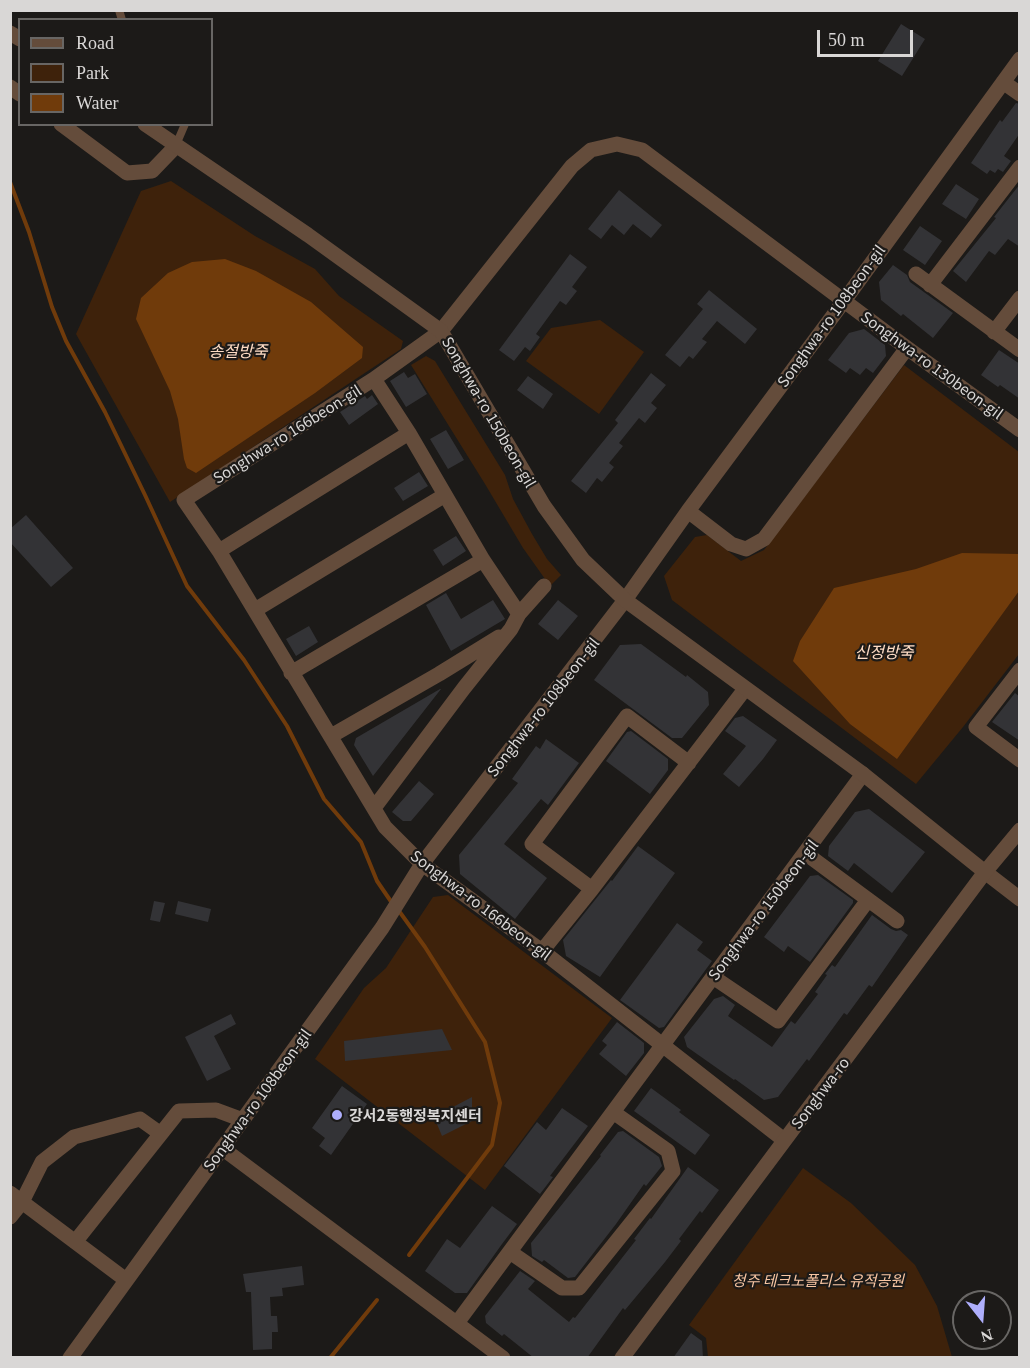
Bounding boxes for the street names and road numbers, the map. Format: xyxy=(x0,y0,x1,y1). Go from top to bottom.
street label: Songhwa-ro 108beon-gil xyxy=(773,241,889,391)
street label: Songhwa-ro 130beon-gil xyxy=(857,307,1007,423)
street label: Songhwa-ro 150beon-gil xyxy=(438,333,540,491)
street label: Songhwa-ro 166beon-gil xyxy=(210,381,364,487)
street label: Songhwa-ro 108beon-gil xyxy=(483,634,603,780)
street label: Songhwa-ro 150beon-gil xyxy=(704,836,822,984)
street label: Songhwa-ro 166beon-gil xyxy=(407,846,555,964)
street label: Songhwa-ro 108beon-gil xyxy=(199,1025,315,1175)
street label: Songhwa-ro xyxy=(787,1054,853,1132)

